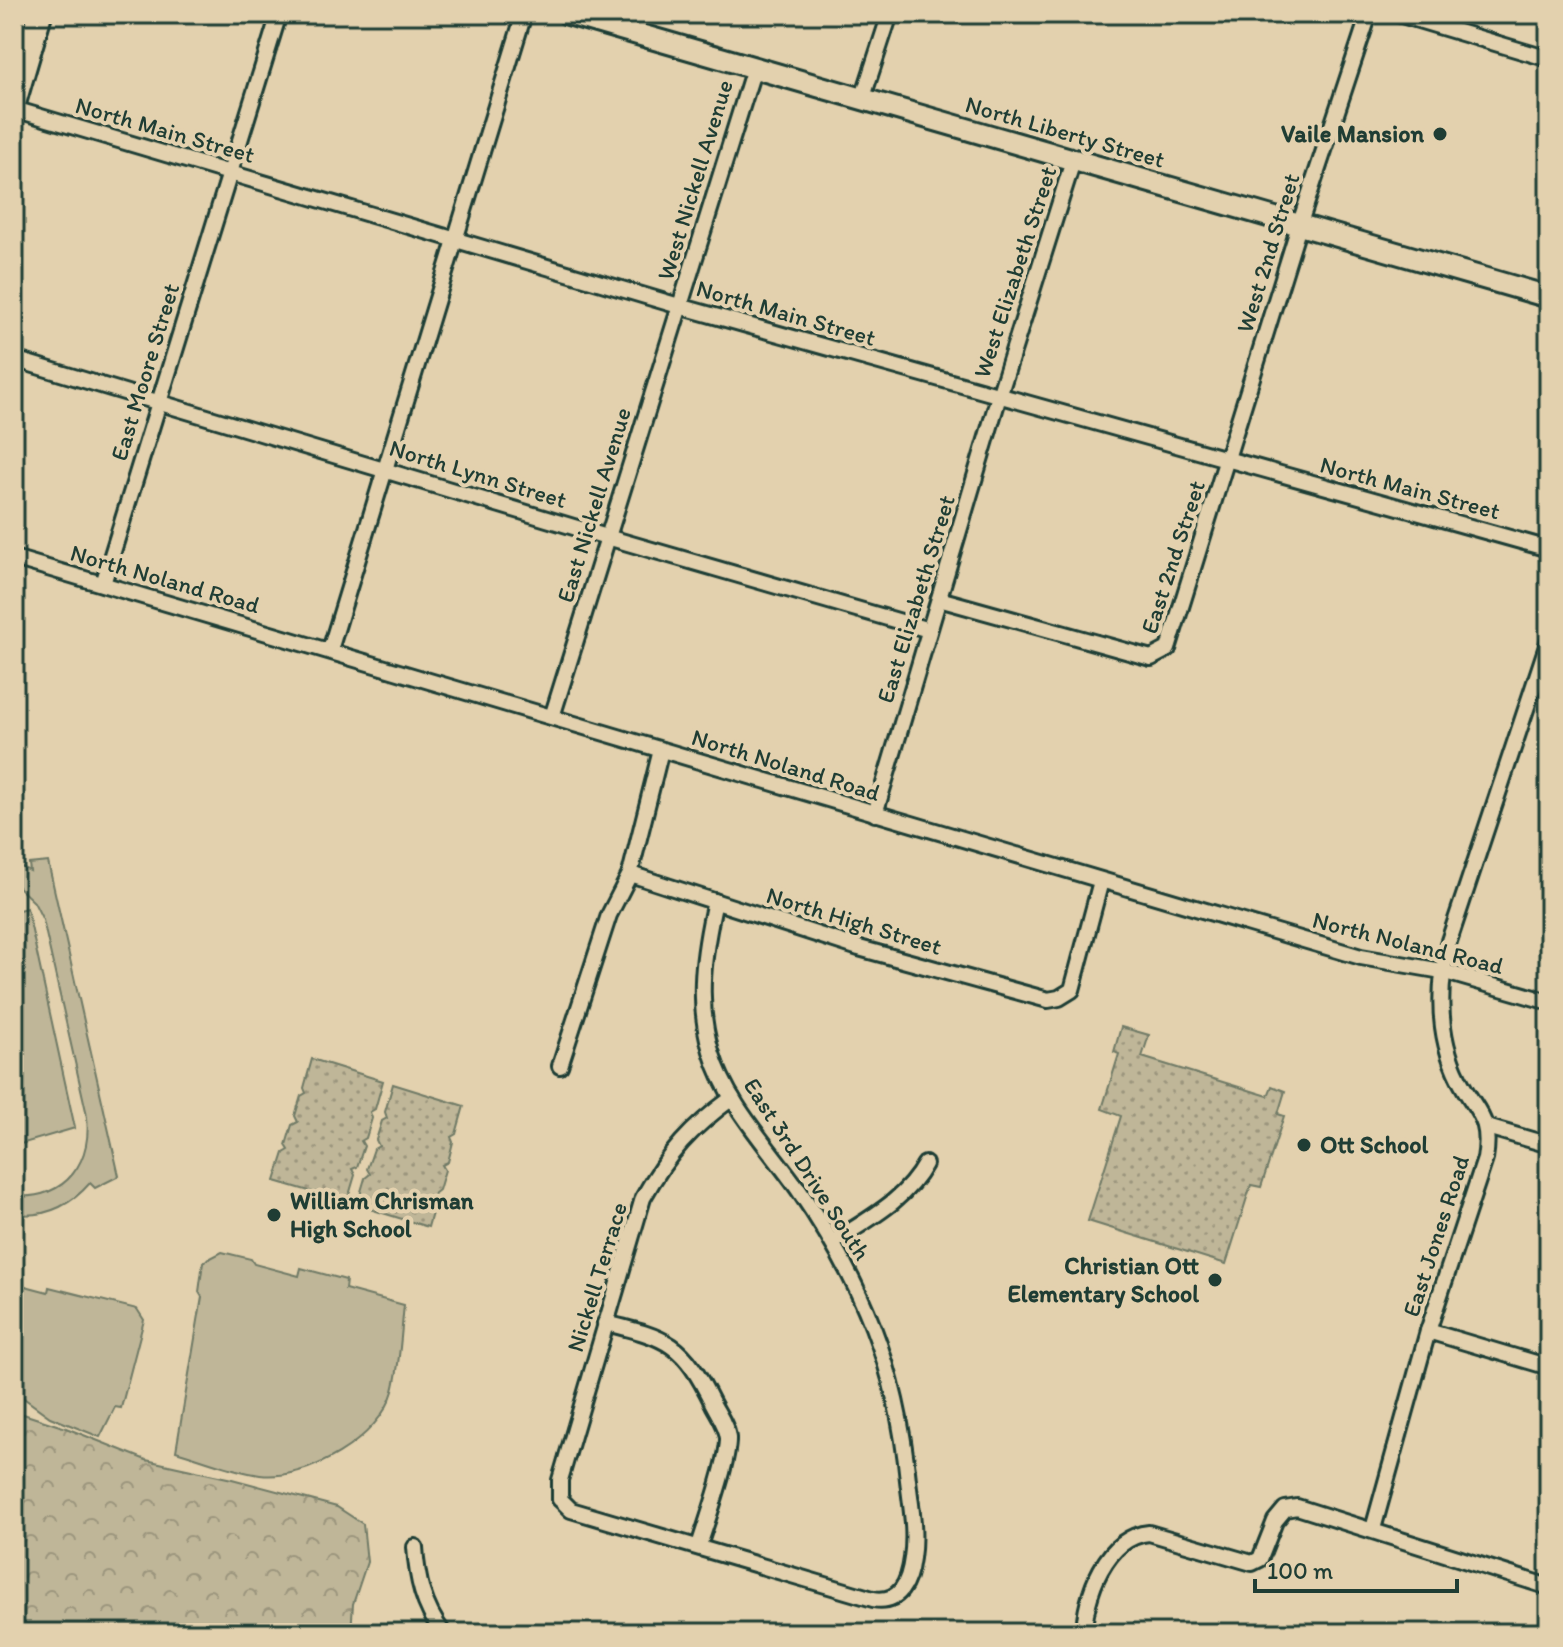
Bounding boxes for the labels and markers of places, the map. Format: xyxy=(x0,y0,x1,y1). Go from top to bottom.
place label: Vaile Mansion xyxy=(1281,119,1424,148)
marker: Vaile Mansion xyxy=(1431,125,1449,143)
place label: Ott School xyxy=(1320,1130,1428,1159)
marker: Ott School xyxy=(1295,1136,1313,1154)
place label: William Chrisman High School xyxy=(290,1186,474,1244)
marker: William Chrisman High School xyxy=(265,1206,283,1224)
place label: Christian Ott Elementary School xyxy=(1008,1251,1199,1309)
marker: Christian Ott Elementary School xyxy=(1206,1271,1224,1289)

